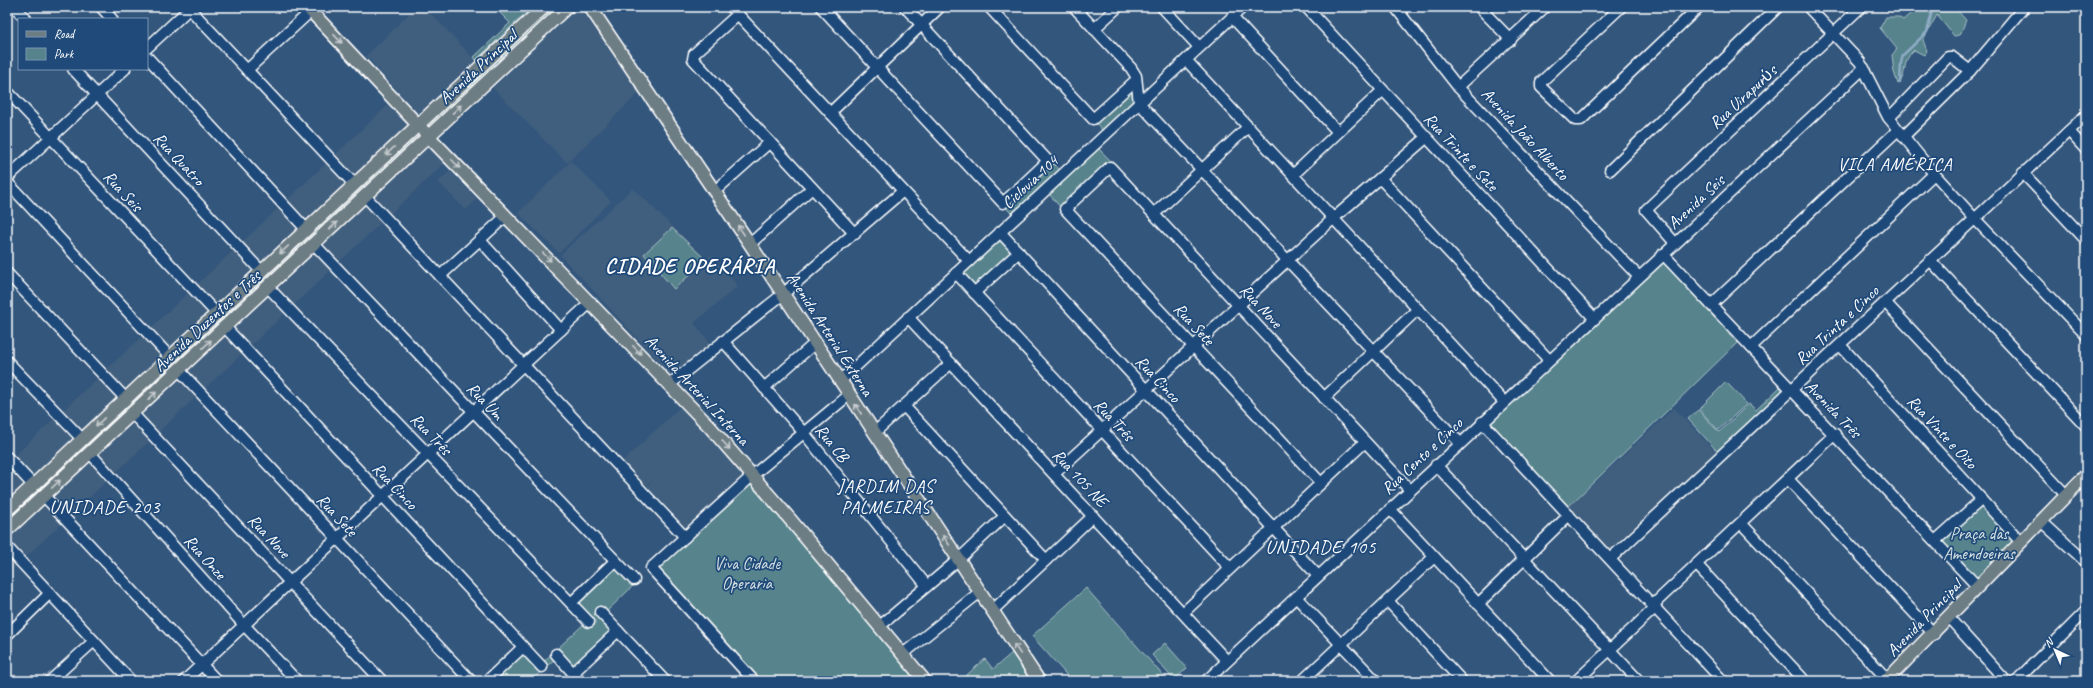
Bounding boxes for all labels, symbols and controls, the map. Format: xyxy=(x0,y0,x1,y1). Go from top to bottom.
legend xyxy=(18,18,148,70)
street label: Avenida Principal xyxy=(435,23,524,108)
text: Road xyxy=(54,26,76,42)
one-way arrow xyxy=(333,34,342,45)
text: Park xyxy=(54,46,75,62)
street label: Rua Uirapurύs xyxy=(1705,59,1783,134)
street label: Avenida João Alberto xyxy=(1477,83,1574,185)
one-way arrow xyxy=(452,105,462,114)
street label: Rua Trinte e Sete xyxy=(1419,108,1504,197)
street label: Rua Quatro xyxy=(149,128,210,192)
one-way arrow xyxy=(384,147,395,156)
street label: Ciclovia 104 xyxy=(997,149,1064,213)
district label: VILA AMÉRICA xyxy=(1837,153,1953,175)
one-way arrow xyxy=(451,159,461,169)
street label: Rua Seis xyxy=(99,166,149,218)
street label: Avenida Seis xyxy=(1663,169,1731,234)
one-way arrow xyxy=(328,221,338,231)
one-way arrow xyxy=(737,224,745,235)
one-way arrow xyxy=(279,245,289,254)
one-way arrow xyxy=(542,252,551,262)
district label: CIDADE OPERÁRIA xyxy=(605,253,775,279)
street label: Avenida Duzentos e Três xyxy=(149,264,267,376)
street label: Avenida Arterial Externa xyxy=(782,268,879,401)
street label: Rua Nove xyxy=(1235,280,1288,333)
street label: Rua Trinta e Cinco xyxy=(1791,280,1884,369)
street label: Rua Sete xyxy=(1169,298,1220,351)
street label: Avenida Arterial Interna xyxy=(640,330,754,450)
one-way arrow xyxy=(202,339,212,348)
one-way arrow xyxy=(632,345,642,355)
street label: Rua Cinco xyxy=(1131,351,1186,408)
street label: Avenida Três xyxy=(1800,376,1867,444)
street label: Rua Um xyxy=(462,378,509,425)
one-way arrow xyxy=(146,391,157,400)
street label: Rua Vinte e Oito xyxy=(1903,391,1982,474)
street label: Rua Três xyxy=(1089,394,1140,447)
one-way arrow xyxy=(854,403,862,414)
street label: Rua Três xyxy=(406,409,458,461)
street label: Rua Cento e Cinco xyxy=(1377,412,1468,499)
one-way arrow xyxy=(95,417,105,427)
street label: Rua CB xyxy=(810,420,854,467)
one-way arrow xyxy=(721,440,731,450)
street label: Rua 105 NE xyxy=(1048,444,1114,513)
street label: Rua Cinco xyxy=(368,458,423,515)
district label: JARDIM DAS PALMEIRAS xyxy=(836,475,937,518)
one-way arrow xyxy=(51,479,61,489)
street label: Rua Sete xyxy=(312,489,363,542)
district label: UNIDADE 203 xyxy=(49,495,161,519)
street label: Rua Nove xyxy=(243,510,296,563)
park label: Praça das Amendoeiras xyxy=(1943,523,2016,564)
street label: Rua Onze xyxy=(180,530,231,585)
one-way arrow xyxy=(942,535,950,546)
district label: UNIDADE 105 xyxy=(1265,535,1377,559)
park label: Viva Cidade Operaria xyxy=(714,553,781,594)
street label: Avenida Principal xyxy=(1882,573,1968,661)
north arrow xyxy=(2035,630,2075,670)
text: N xyxy=(2041,634,2057,650)
one-way arrow xyxy=(1013,643,1021,654)

